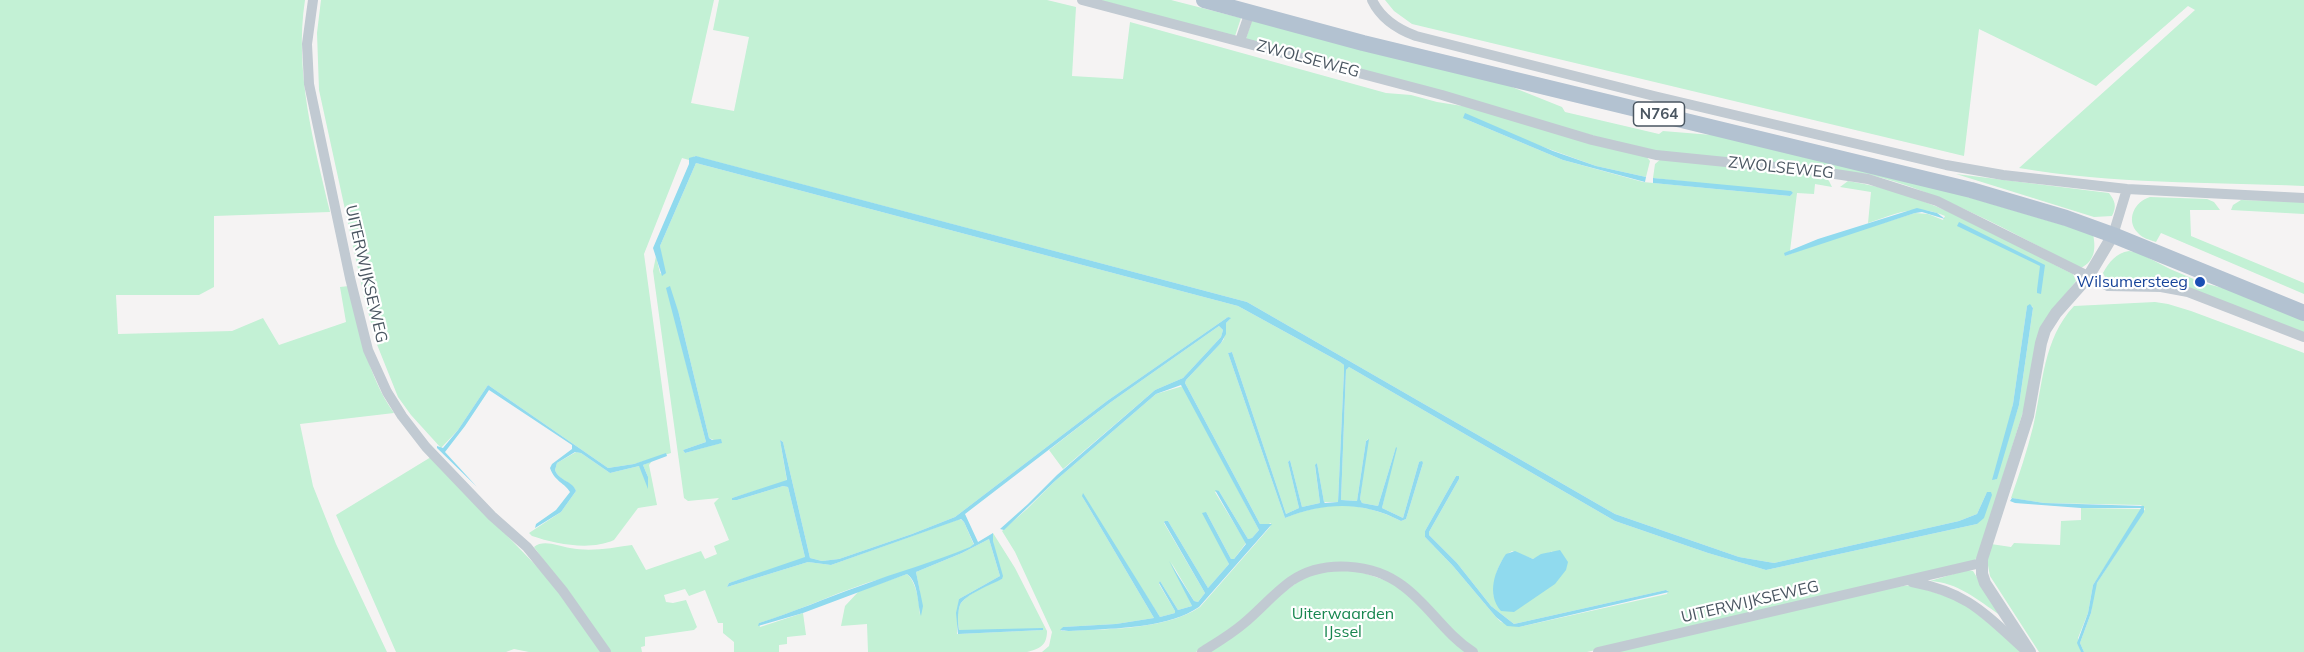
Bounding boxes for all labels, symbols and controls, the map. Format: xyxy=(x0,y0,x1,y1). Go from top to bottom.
street label: ZWOLSEWEG xyxy=(1254,36,1362,82)
road number: N764 xyxy=(1634,102,1684,126)
street label: ZWOLSEWEG xyxy=(1727,153,1835,183)
street label: UITERWIJKSEWEG xyxy=(341,203,391,345)
place label: Wilsumersteeg xyxy=(2077,272,2188,292)
marker: Wilsumersteeg xyxy=(2193,275,2207,289)
street label: UITERWIJKSEWEG xyxy=(1679,577,1821,627)
park label: Uiterwaarden IJssel xyxy=(1292,604,1394,642)

